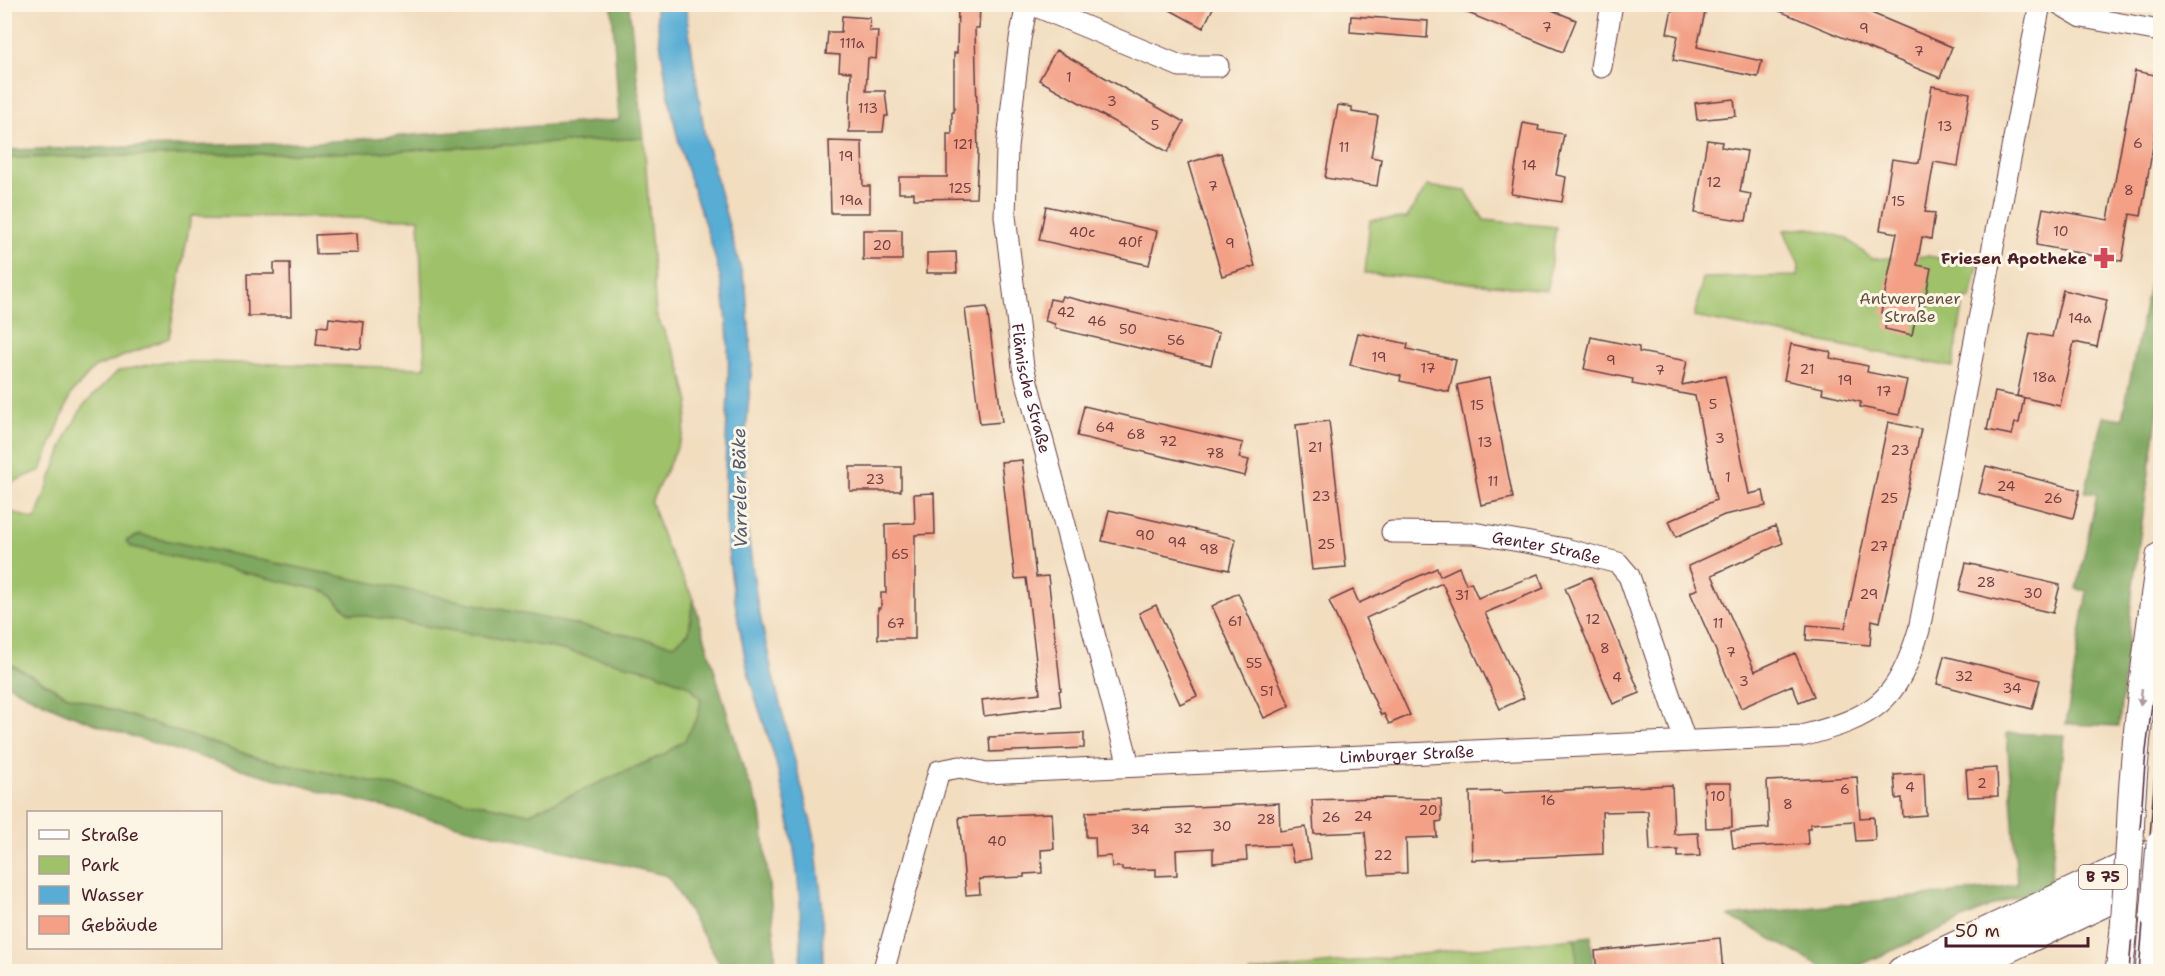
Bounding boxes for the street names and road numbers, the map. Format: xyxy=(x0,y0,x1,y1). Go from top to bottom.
street label: Flämische Straße xyxy=(1007,322,1056,456)
street label: Genter Straße xyxy=(1491,527,1603,569)
street label: Limburger Straße xyxy=(1339,741,1475,768)
road number: B 75 xyxy=(2079,865,2127,889)

